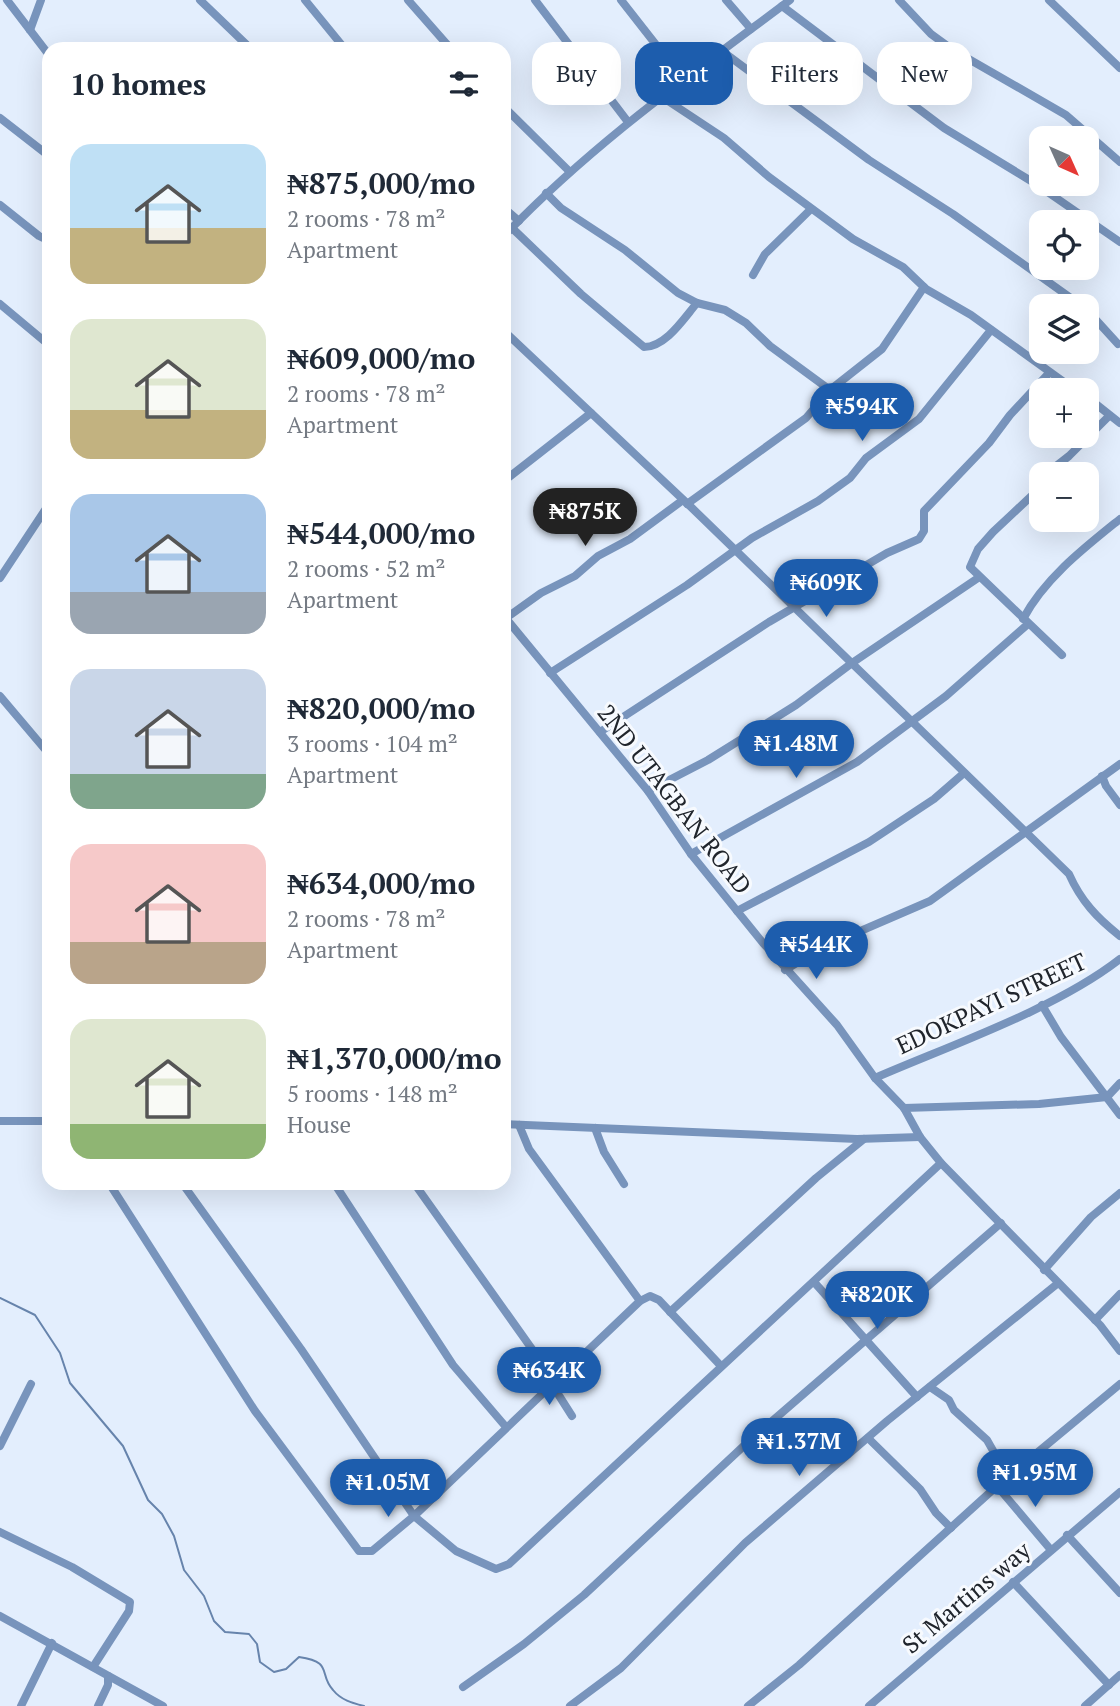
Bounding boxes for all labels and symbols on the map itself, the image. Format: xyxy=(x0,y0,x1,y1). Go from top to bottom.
north arrow xyxy=(1029,126,1099,196)
pin: ₦594K xyxy=(813,384,911,443)
pin: ₦875K xyxy=(536,489,634,548)
pin: ₦609K xyxy=(777,560,875,619)
street label: 2ND UTAGBAN ROAD xyxy=(591,697,759,901)
pin: ₦1.48M xyxy=(739,720,853,780)
pin: ₦544K xyxy=(767,922,865,981)
street label: EDOKPAYI STREET xyxy=(891,945,1091,1061)
pin: ₦820K xyxy=(828,1272,926,1331)
pin: ₦634K xyxy=(500,1348,598,1407)
pin: ₦1.37M xyxy=(742,1418,856,1478)
pin: ₦1.95M xyxy=(978,1450,1092,1509)
pin: ₦1.05M xyxy=(331,1460,445,1519)
street label: St Martins way xyxy=(895,1533,1037,1660)

